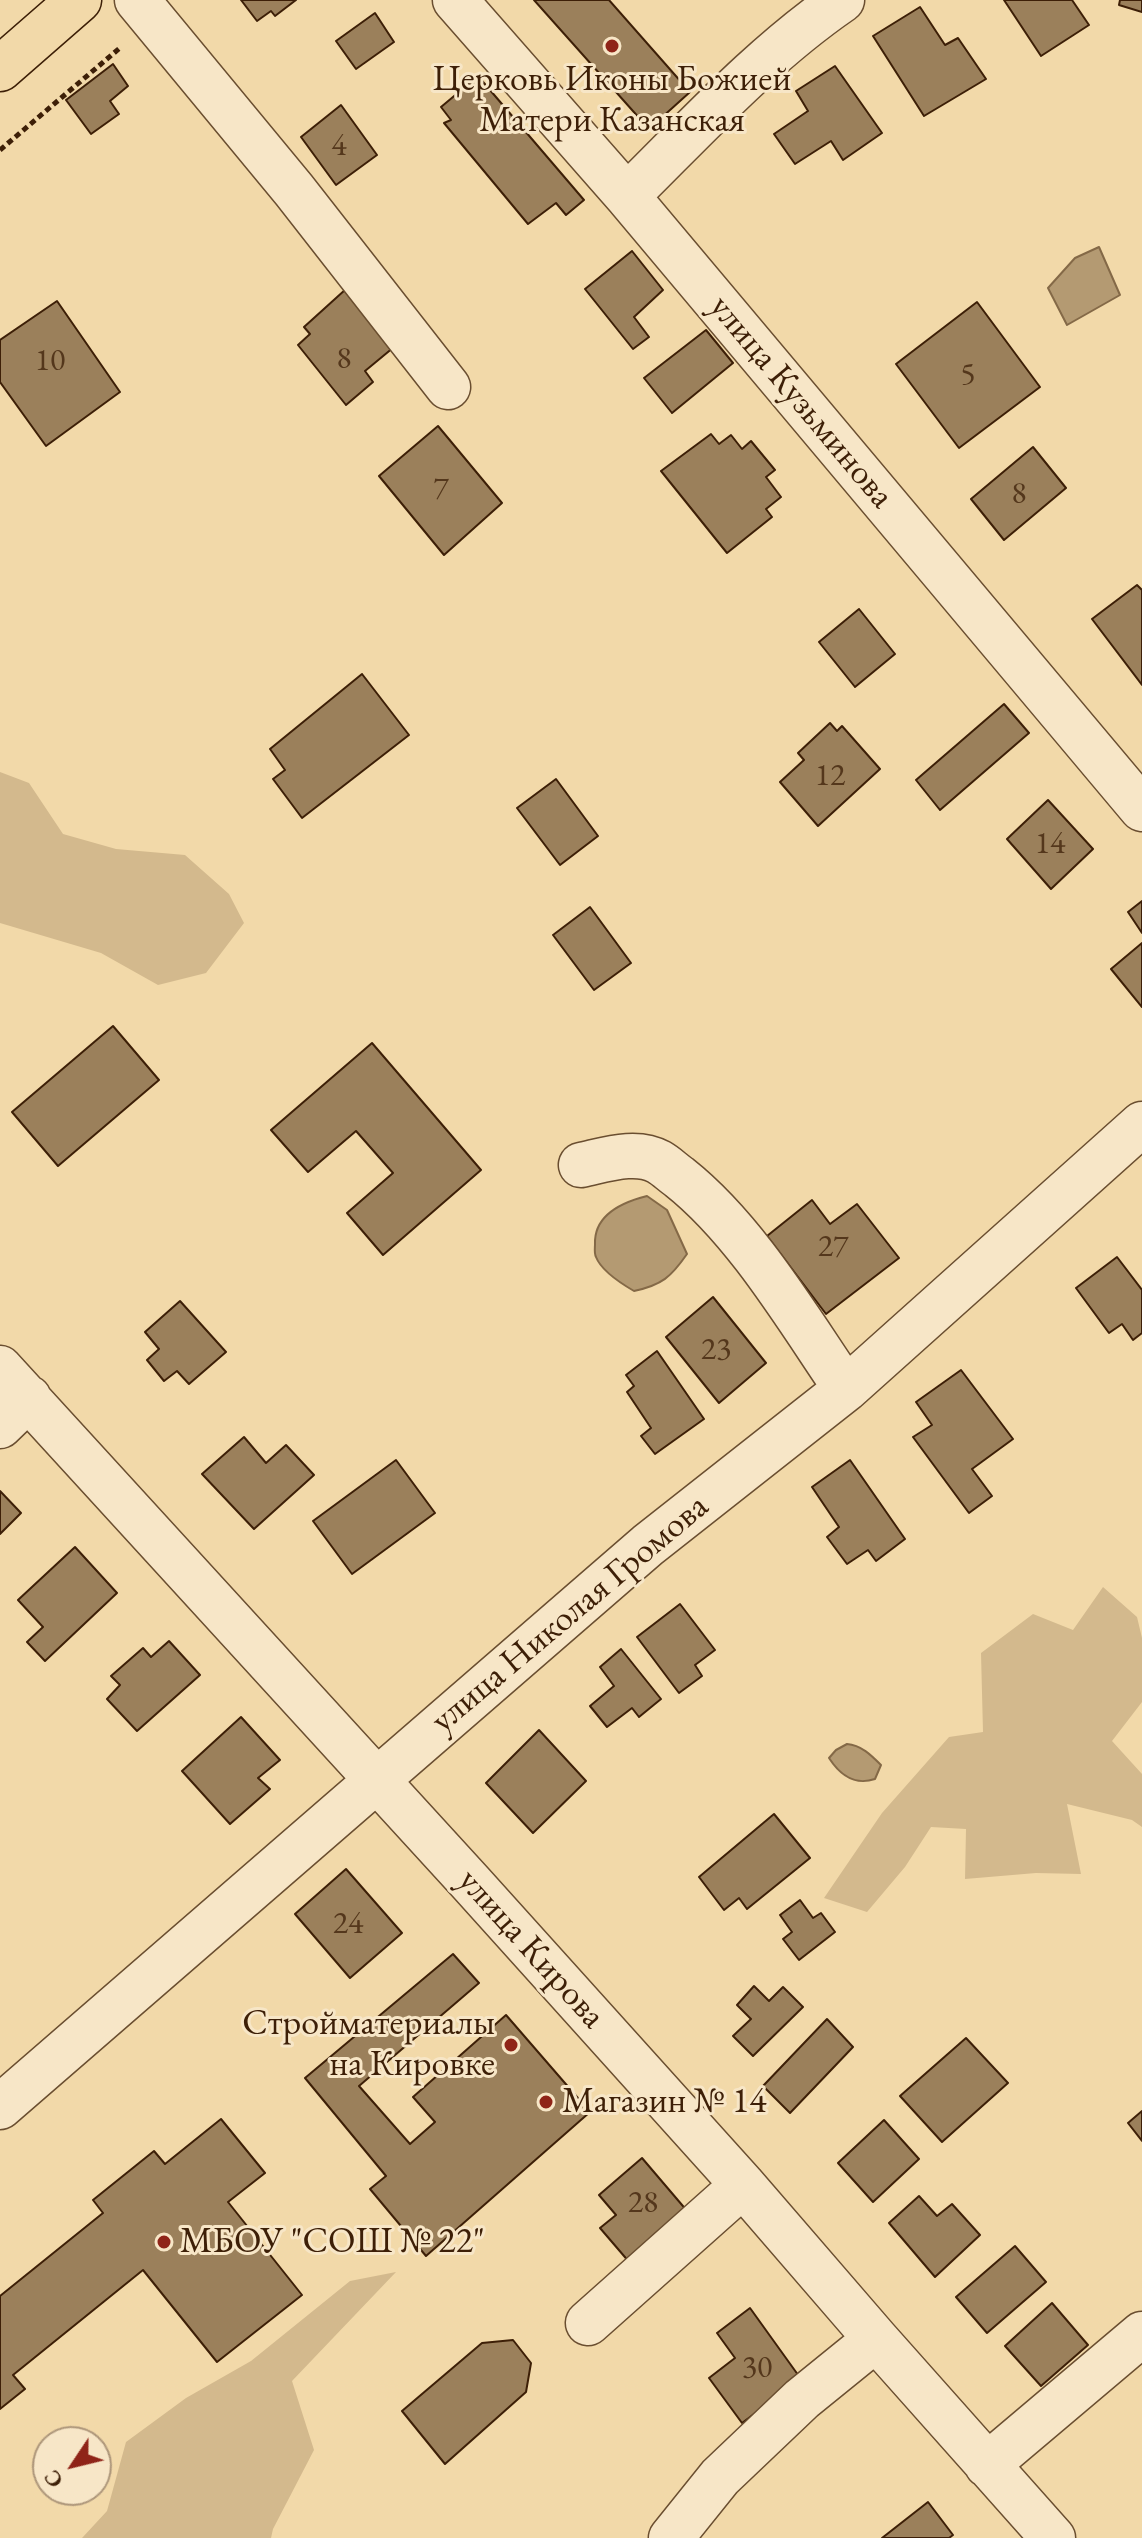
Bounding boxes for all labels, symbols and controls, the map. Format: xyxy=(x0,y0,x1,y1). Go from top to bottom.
marker: Церковь Иконы Божией Матери Казанская xyxy=(603,37,621,55)
place label: Церковь Иконы Божией Матери Казанская xyxy=(433,58,791,143)
house number: 4 xyxy=(331,127,347,165)
street label: улица Кузьминова xyxy=(699,287,903,517)
house number: 8 xyxy=(336,340,352,378)
house number: 10 xyxy=(35,342,65,380)
house number: 5 xyxy=(960,356,976,394)
house number: 7 xyxy=(433,470,449,508)
house number: 8 xyxy=(1011,475,1027,513)
house number: 12 xyxy=(815,757,845,795)
house number: 14 xyxy=(1035,825,1065,863)
house number: 27 xyxy=(818,1228,848,1266)
house number: 23 xyxy=(701,1331,731,1369)
street label: улица Николая Громова xyxy=(422,1485,718,1743)
street label: улица Кирова xyxy=(448,1860,614,2038)
house number: 24 xyxy=(333,1905,363,1943)
place label: Стройматериалы на Кировке xyxy=(242,2002,495,2087)
marker: Стройматериалы на Кировке xyxy=(502,2036,520,2054)
place label: Магазин № 14 xyxy=(562,2080,767,2124)
marker: Магазин № 14 xyxy=(537,2093,555,2111)
house number: 28 xyxy=(628,2184,658,2222)
place label: МБОУ "СОШ № 22" xyxy=(180,2220,485,2264)
marker: МБОУ "СОШ № 22" xyxy=(155,2233,173,2251)
house number: 30 xyxy=(742,2349,772,2387)
north arrow xyxy=(32,2426,112,2506)
text: С xyxy=(37,2464,70,2494)

